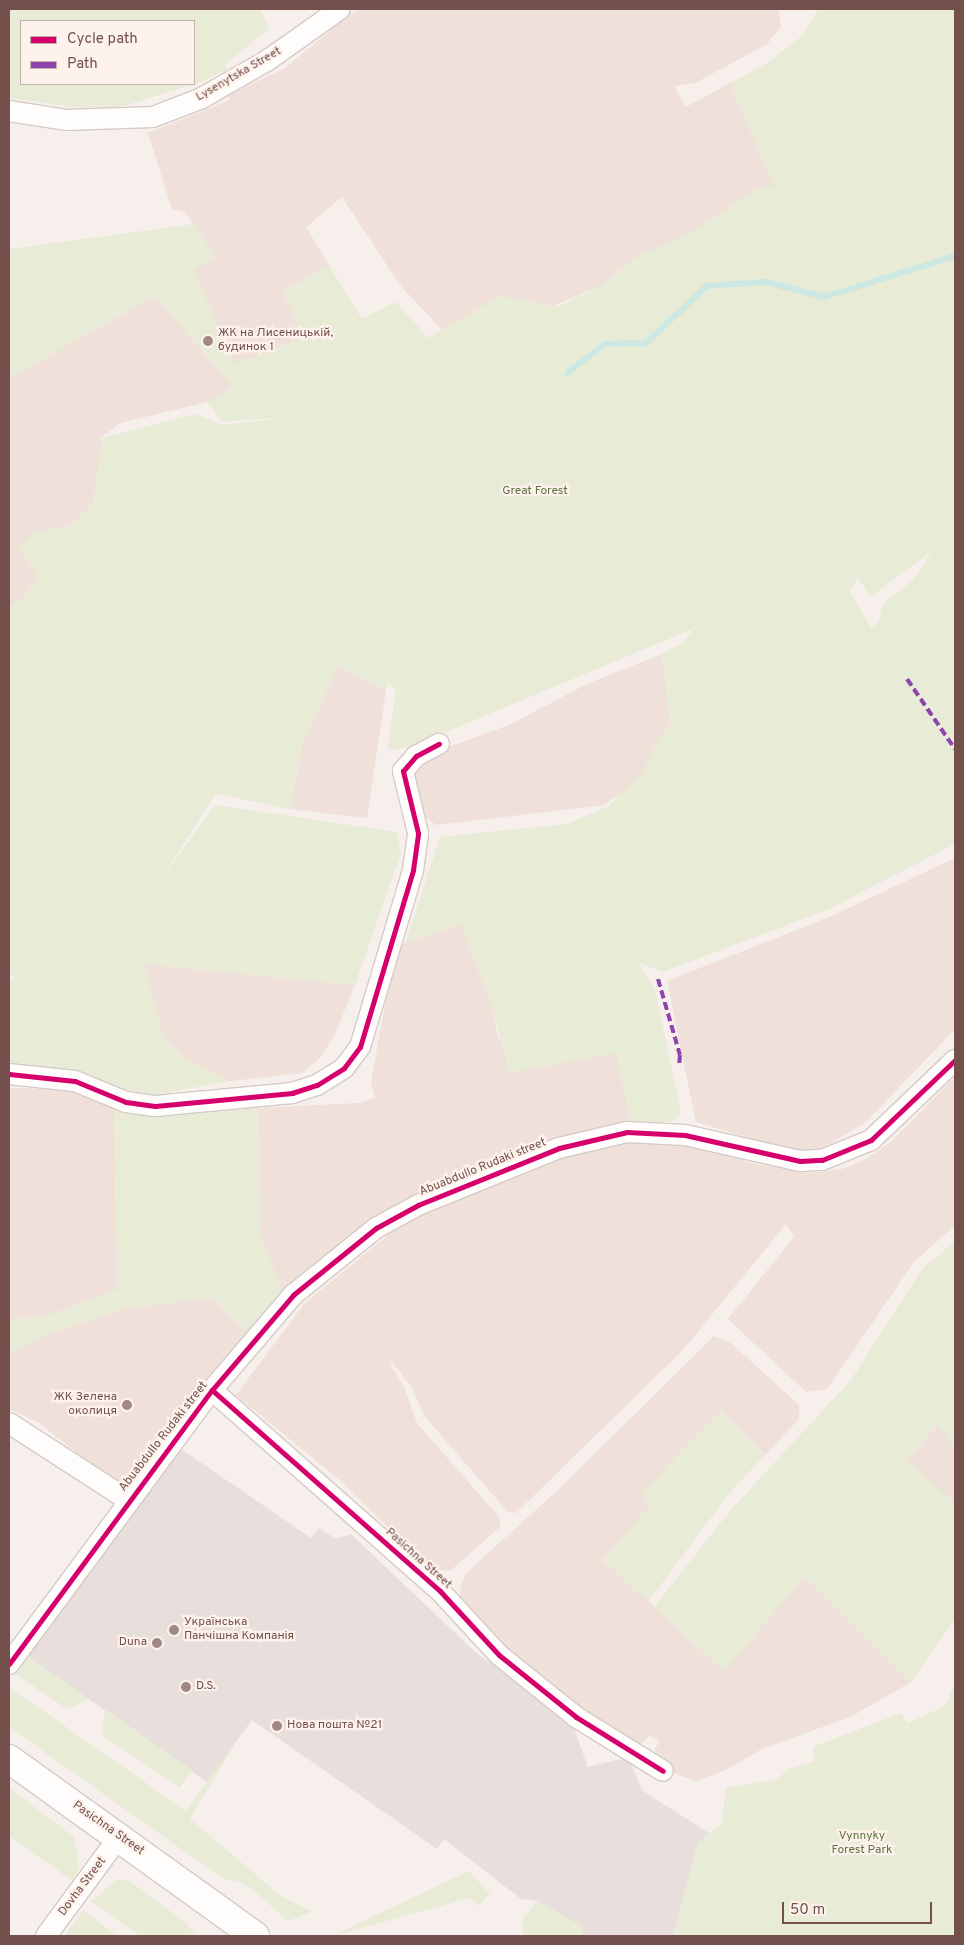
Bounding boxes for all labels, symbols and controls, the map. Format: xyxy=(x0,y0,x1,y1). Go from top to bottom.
legend xyxy=(20,20,195,85)
text: Cycle path xyxy=(67,30,138,49)
street label: Lysenytska Street xyxy=(194,45,284,105)
text: Path xyxy=(67,55,98,74)
place label: ЖК на Лисеницькій, будинок 1 xyxy=(218,327,333,355)
marker: ЖК на Лисеницькій, будинок 1 xyxy=(202,335,214,347)
park label: Great Forest xyxy=(502,485,568,499)
street label: Abuabdullo Rudaki street xyxy=(417,1136,549,1200)
street label: Abuabdullo Rudaki street xyxy=(117,1379,211,1495)
place label: ЖК Зелена околиця xyxy=(53,1391,117,1419)
marker: ЖК Зелена околиця xyxy=(121,1399,133,1411)
street label: Pasichna Street xyxy=(382,1525,454,1593)
place label: Українська Панчішна Компанія xyxy=(184,1616,294,1644)
marker: Українська Панчішна Компанія xyxy=(168,1624,180,1636)
place label: Duna xyxy=(119,1636,147,1650)
marker: Duna xyxy=(151,1637,163,1649)
place label: D.S. xyxy=(196,1680,216,1694)
marker: D.S. xyxy=(180,1681,192,1693)
place label: Нова пошта №21 xyxy=(287,1719,382,1733)
marker: Нова пошта №21 xyxy=(271,1720,283,1732)
street label: Pasichna Street xyxy=(69,1799,147,1859)
park label: Vynnyky Forest Park xyxy=(832,1830,892,1858)
street label: Dovha Street xyxy=(56,1855,110,1919)
scale bar xyxy=(784,1892,934,1924)
text: 50 m xyxy=(790,1901,825,1920)

